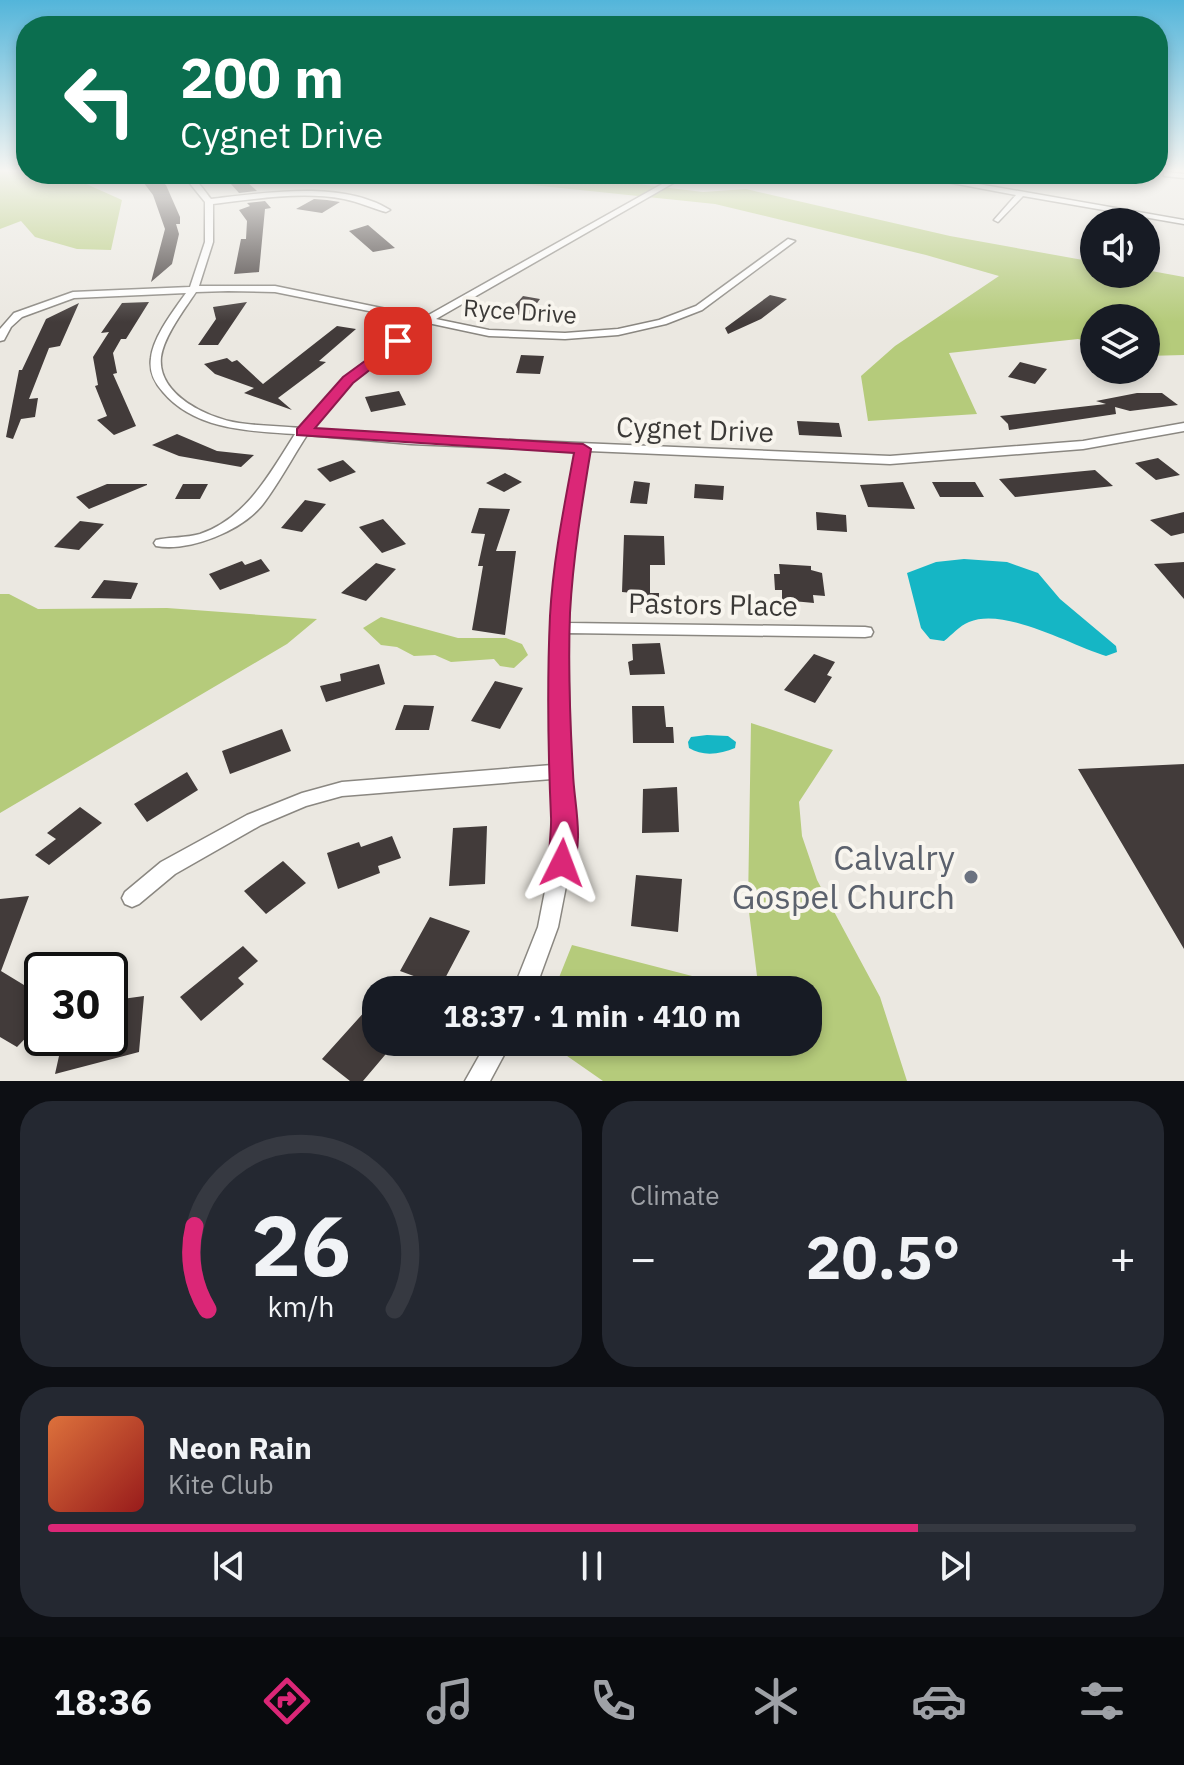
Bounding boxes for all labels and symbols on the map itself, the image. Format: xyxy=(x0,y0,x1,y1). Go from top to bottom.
street label: Ryce Drive xyxy=(462,291,578,331)
pin xyxy=(364,307,432,375)
street label: Cygnet Drive xyxy=(615,408,775,450)
street label: Pastors Place xyxy=(628,584,798,624)
position arrow xyxy=(520,821,604,905)
place label: Calvalry Gospel Church xyxy=(732,835,955,918)
marker: Calvalry Gospel Church xyxy=(962,868,980,886)
speed limit sign: 30 xyxy=(24,952,128,1056)

